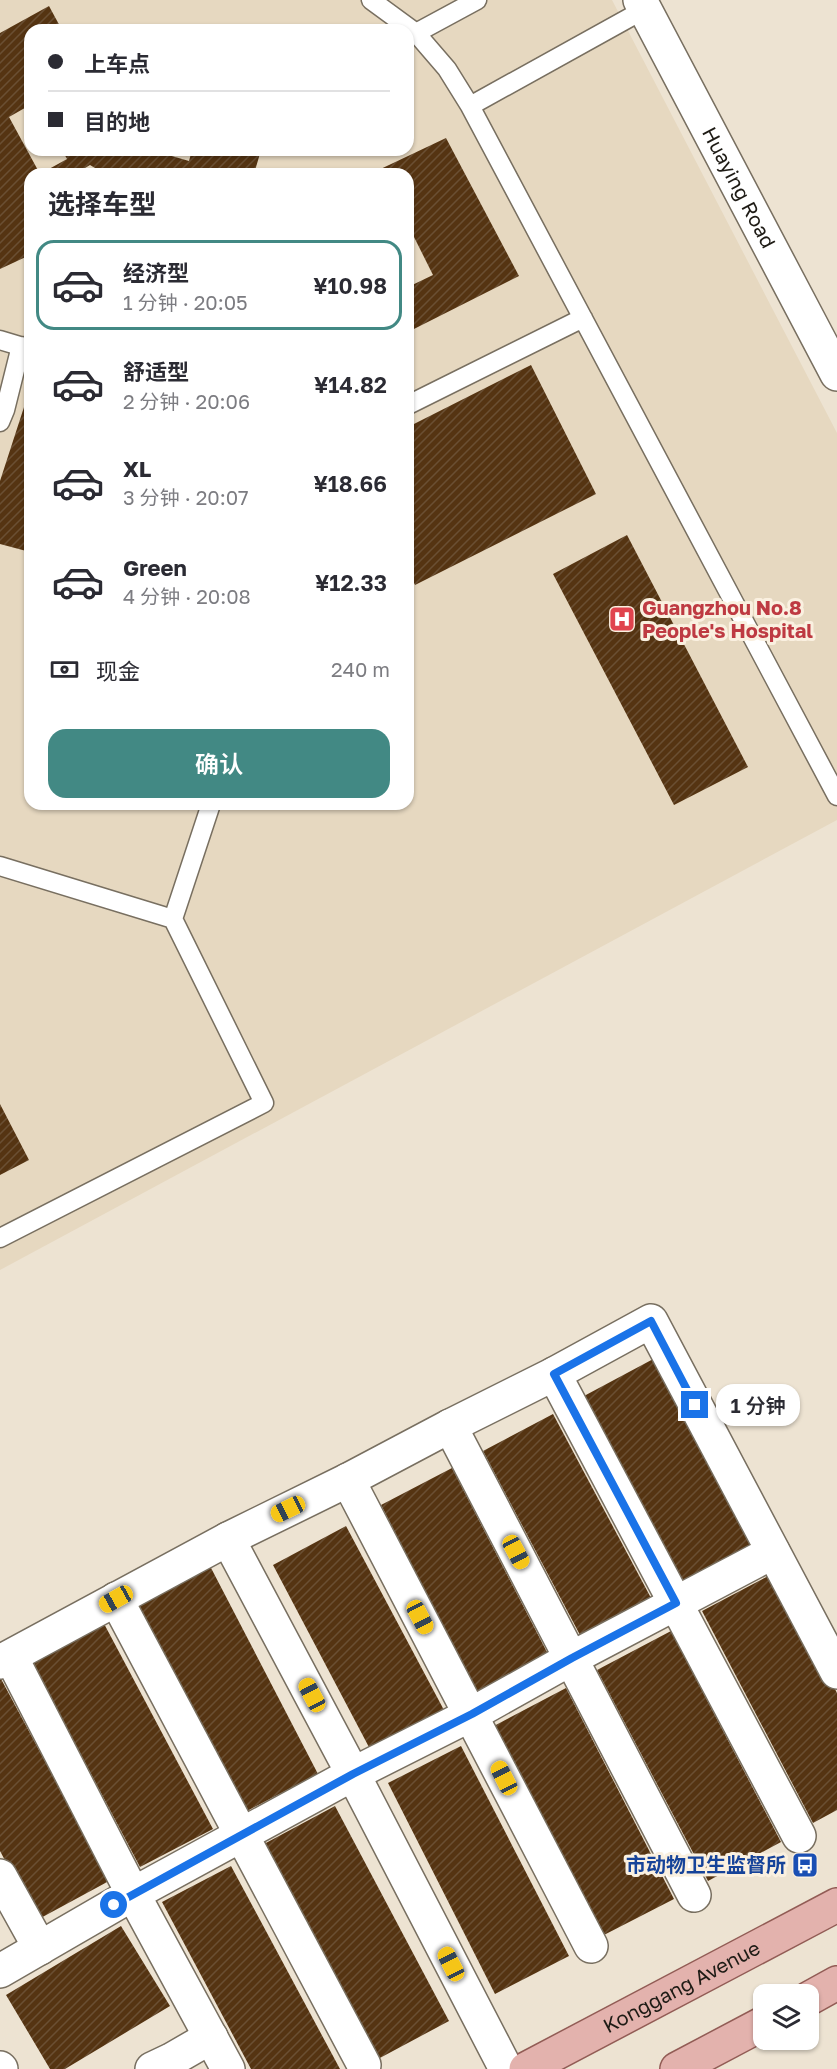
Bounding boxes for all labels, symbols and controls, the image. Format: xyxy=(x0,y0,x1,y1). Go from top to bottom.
text: 上车点 xyxy=(84,50,150,77)
text: 目的地 xyxy=(84,108,150,135)
street label: Huaying Road xyxy=(698,122,781,252)
text: 选择车型 xyxy=(48,188,156,220)
icon: car xyxy=(51,258,105,312)
text: 经济型 xyxy=(123,259,189,286)
text: ¥10.98 xyxy=(313,272,387,299)
text: 1 分钟 · 20:05 xyxy=(123,290,248,314)
icon: car xyxy=(51,357,105,411)
text: 舒适型 xyxy=(123,358,189,385)
text: ¥14.82 xyxy=(314,371,387,398)
text: 2 分钟 · 20:06 xyxy=(123,389,250,413)
text: XL xyxy=(123,455,151,482)
icon: car xyxy=(51,456,105,510)
text: ¥18.66 xyxy=(313,470,387,497)
text: 3 分钟 · 20:07 xyxy=(123,485,249,509)
text: Green xyxy=(123,554,187,581)
icon: car xyxy=(51,555,105,609)
text: ¥12.33 xyxy=(315,569,387,596)
text: 4 分钟 · 20:08 xyxy=(123,584,251,608)
place label: Guangzhou No.8 People's Hospital xyxy=(642,595,813,642)
hospital icon: Guangzhou No.8 People's Hospital xyxy=(607,604,637,634)
icon: cash xyxy=(48,653,81,686)
text: 现金 xyxy=(96,657,140,684)
text: 240 m xyxy=(331,657,390,681)
button: 确认 xyxy=(48,729,390,798)
callout: 1 分钟 xyxy=(716,1384,800,1426)
route end xyxy=(681,1391,708,1418)
text: 1 分钟 xyxy=(730,1393,786,1417)
car xyxy=(268,1493,308,1525)
car xyxy=(500,1532,532,1572)
car xyxy=(96,1582,136,1616)
car xyxy=(404,1597,436,1637)
car xyxy=(296,1675,328,1715)
car xyxy=(488,1758,520,1798)
bus stop icon: 市动物卫生监督所 xyxy=(790,1850,820,1880)
place label: 市动物卫生监督所 xyxy=(626,1852,786,1876)
route start xyxy=(100,1891,127,1918)
street label: Konggang Avenue xyxy=(599,1935,764,2037)
car xyxy=(435,1944,467,1984)
map controls xyxy=(753,1984,819,2050)
button: layers xyxy=(753,1984,819,2050)

